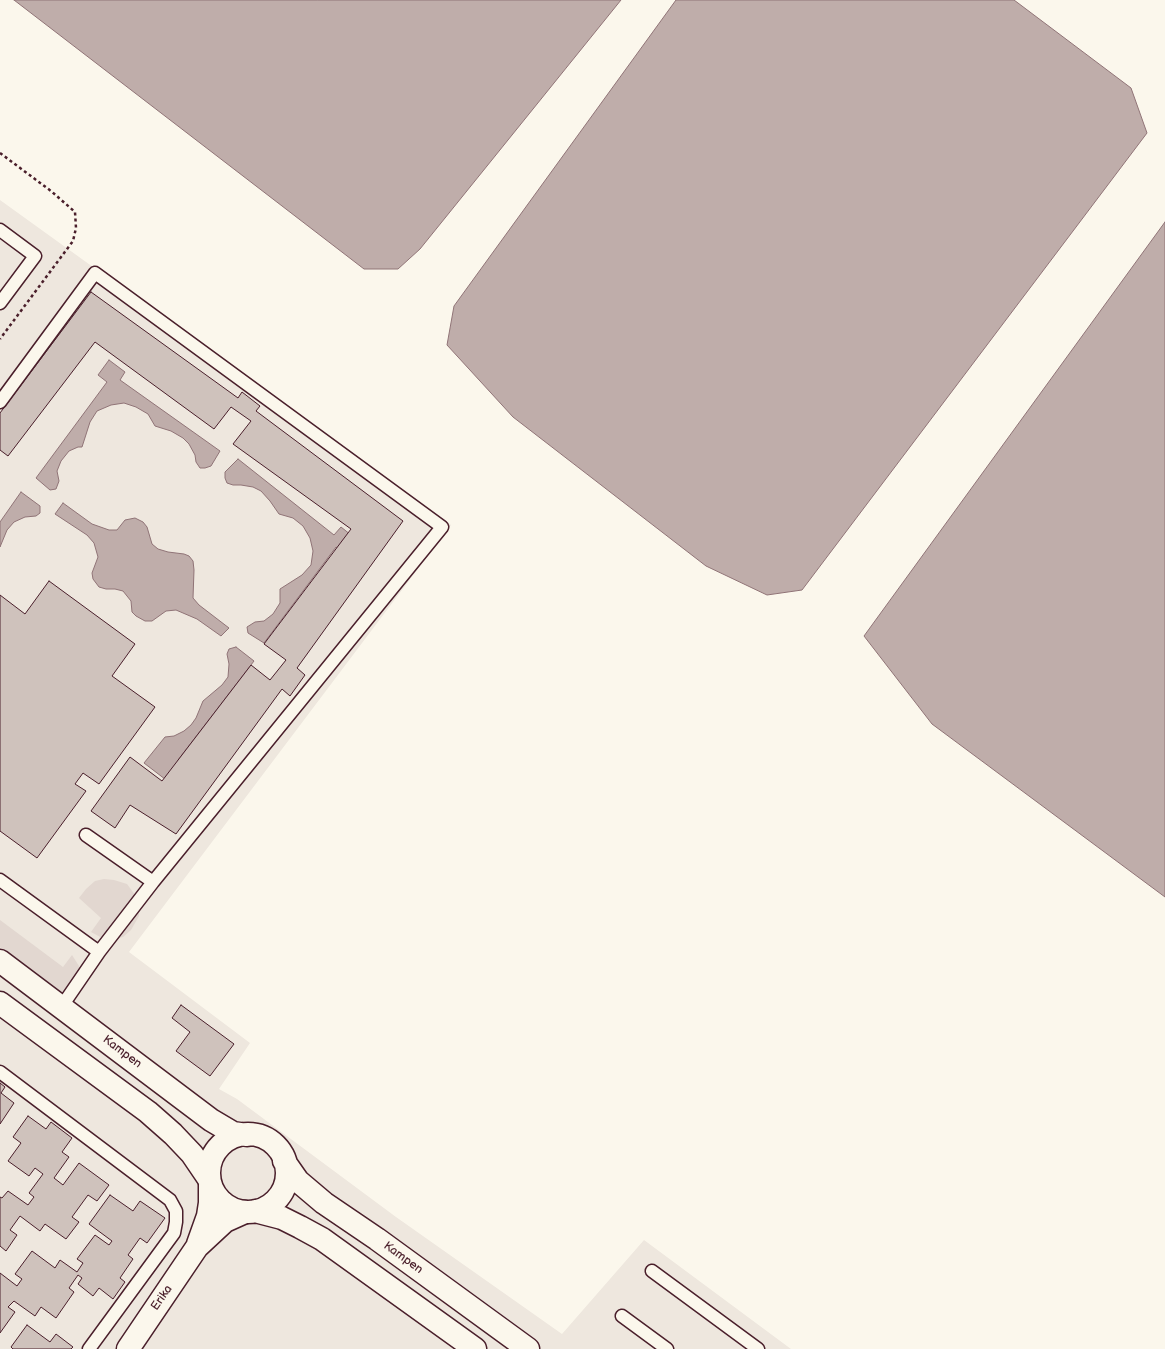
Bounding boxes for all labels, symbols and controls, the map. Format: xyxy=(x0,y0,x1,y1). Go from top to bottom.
street label: Kampen xyxy=(100,1033,144,1071)
street label: Kampen xyxy=(380,1239,426,1277)
street label: Erika xyxy=(148,1283,176,1313)

